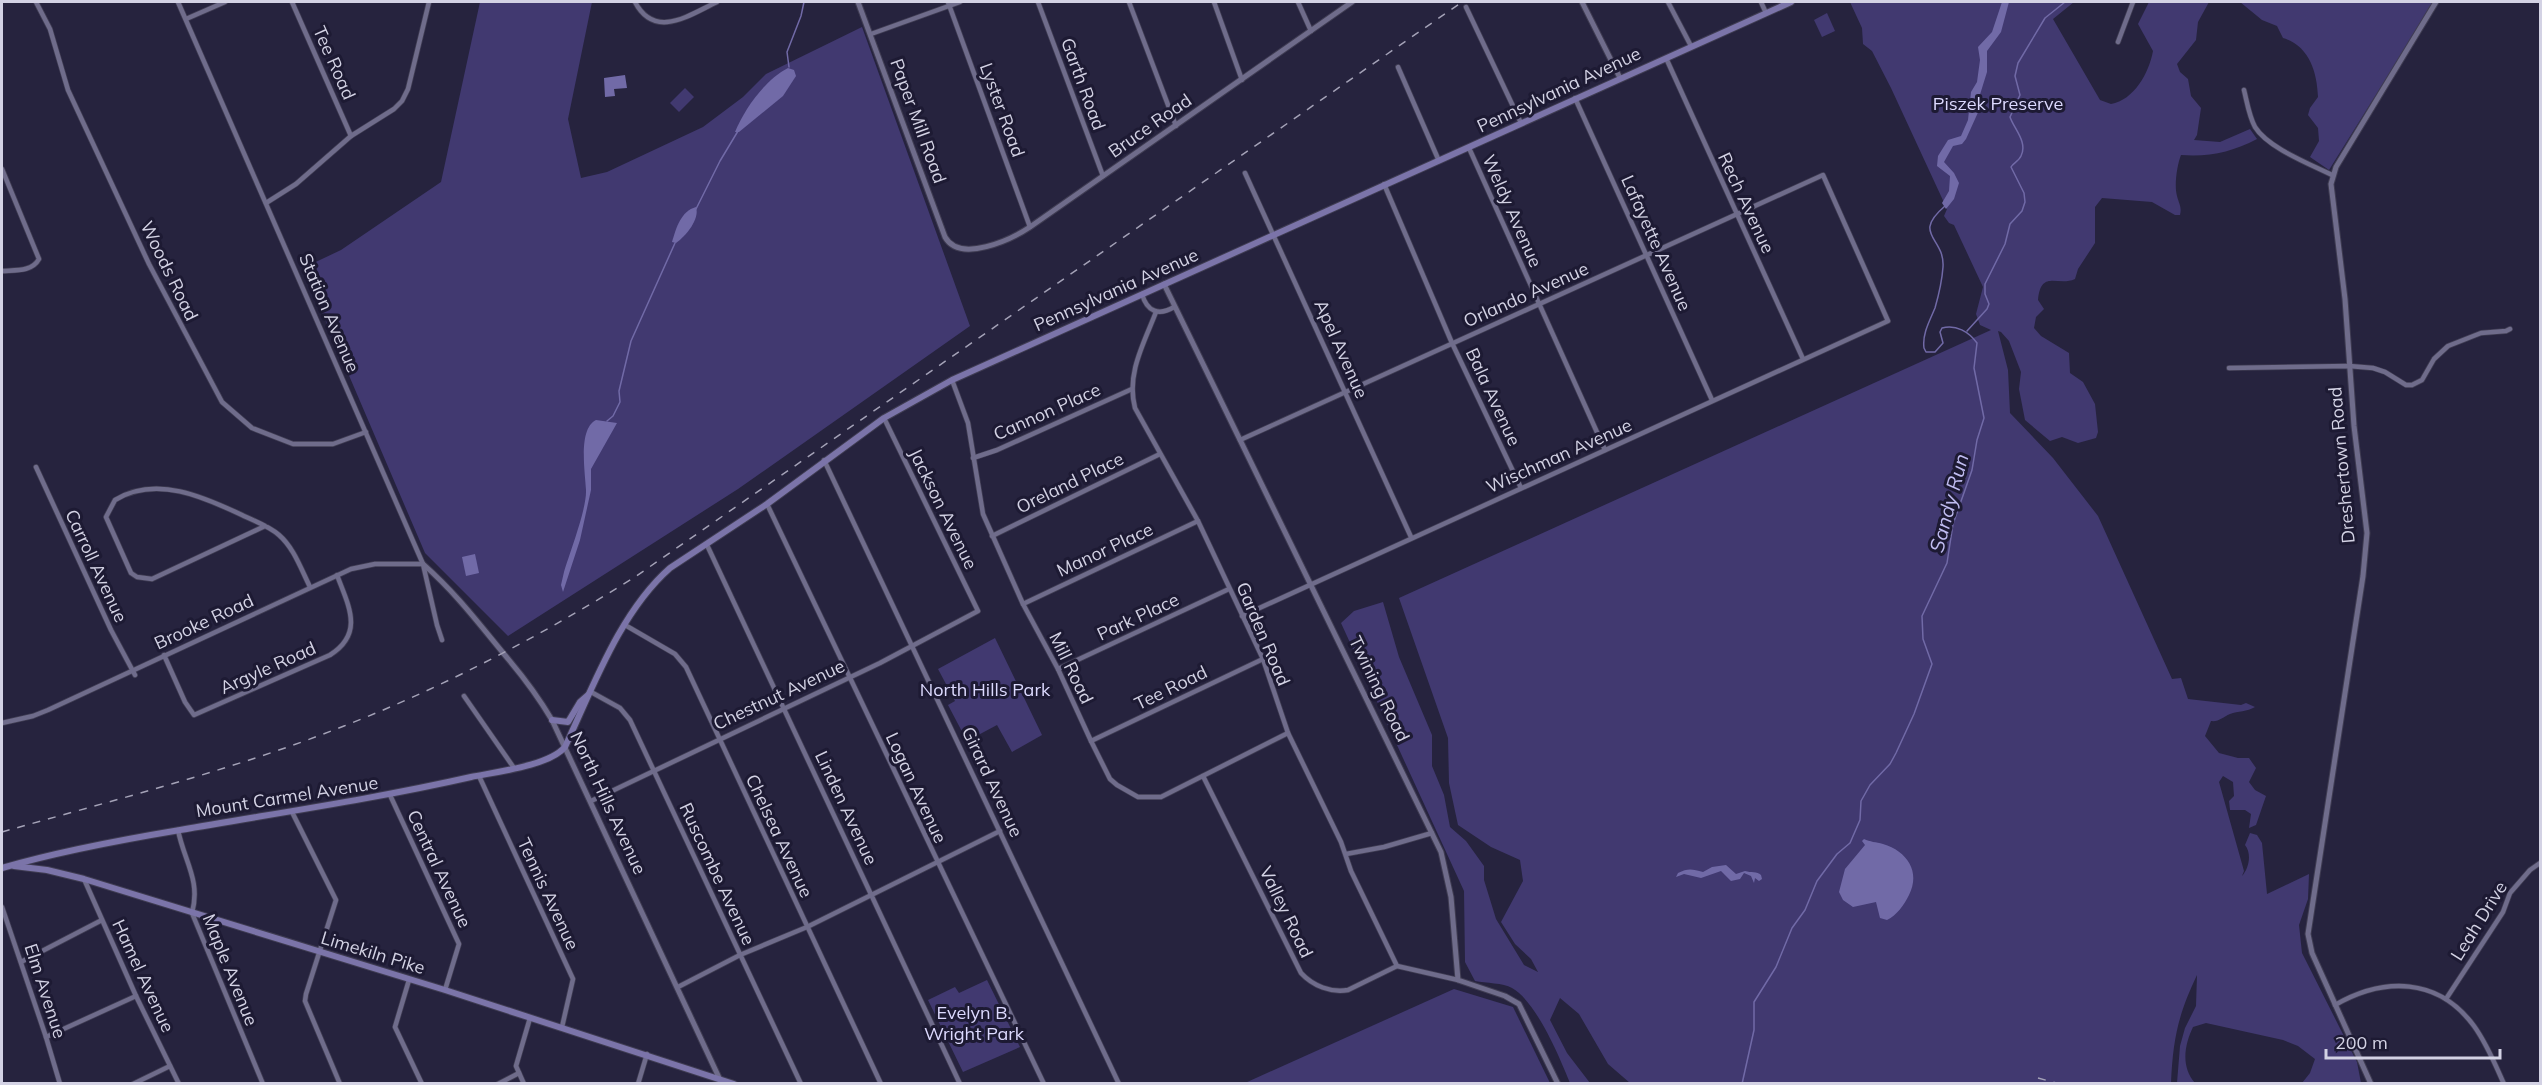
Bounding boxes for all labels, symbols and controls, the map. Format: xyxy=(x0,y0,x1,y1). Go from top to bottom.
street label: Tee Road xyxy=(308,23,361,103)
street label: Garth Road xyxy=(1056,34,1111,133)
street label: Pennsylvania Avenue xyxy=(1473,42,1644,138)
street label: Paper Mill Road xyxy=(885,55,952,186)
street label: Lyster Road xyxy=(975,60,1030,160)
street label: Bruce Road xyxy=(1104,88,1196,163)
park label: Piszek Preserve xyxy=(1933,92,2063,115)
street label: Rech Avenue xyxy=(1713,149,1780,257)
street label: Weldy Avenue xyxy=(1477,151,1548,271)
street label: Lafayette Avenue xyxy=(1616,171,1697,314)
street label: Woods Road xyxy=(135,217,203,324)
street label: Pennsylvania Avenue xyxy=(1030,243,1202,336)
street label: Station Avenue xyxy=(294,250,365,376)
street label: Orlando Avenue xyxy=(1460,257,1592,332)
street label: Apel Avenue xyxy=(1309,296,1373,402)
street label: Bala Avenue xyxy=(1461,344,1526,449)
street label: Cannon Place xyxy=(990,378,1104,445)
street label: Dreshertown Road xyxy=(2323,386,2360,544)
street label: Wischman Avenue xyxy=(1482,413,1635,498)
street label: Jackson Avenue xyxy=(904,444,983,573)
street label: Oreland Place xyxy=(1012,447,1127,518)
water label: Sandy Run xyxy=(1923,451,1974,555)
street label: Carroll Avenue xyxy=(60,506,133,626)
street label: Manor Place xyxy=(1053,517,1157,582)
street label: Garden Road xyxy=(1231,579,1296,689)
street label: Park Place xyxy=(1093,588,1182,646)
street label: Brooke Road xyxy=(150,589,257,655)
street label: Mill Road xyxy=(1044,628,1099,707)
street label: Twining Road xyxy=(1344,632,1415,745)
street label: Argyle Road xyxy=(216,636,320,699)
street label: Chestnut Avenue xyxy=(709,654,848,735)
street label: Tee Road xyxy=(1131,660,1211,715)
park label: North Hills Park xyxy=(920,678,1051,701)
street label: Girard Avenue xyxy=(957,723,1028,841)
street label: North Hills Avenue xyxy=(565,728,652,878)
street label: Logan Avenue xyxy=(881,729,952,847)
street label: Linden Avenue xyxy=(810,747,883,868)
street label: Chelsea Avenue xyxy=(741,770,818,901)
street label: Mount Carmel Avenue xyxy=(194,771,380,822)
street label: Ruscombe Avenue xyxy=(674,799,761,949)
street label: Central Avenue xyxy=(402,806,477,931)
street label: Tennis Avenue xyxy=(512,834,584,953)
street label: Valley Road xyxy=(1254,862,1318,961)
street label: Leah Drive xyxy=(2445,877,2512,965)
street label: Maple Avenue xyxy=(198,911,263,1029)
street label: Hamel Avenue xyxy=(107,916,180,1036)
street label: Limekiln Pike xyxy=(318,926,428,979)
street label: Elm Avenue xyxy=(19,941,72,1041)
park label: Evelyn B. Wright Park xyxy=(924,1001,1025,1045)
scale bar xyxy=(2326,1022,2500,1060)
text: 200 m xyxy=(2335,1031,2388,1054)

